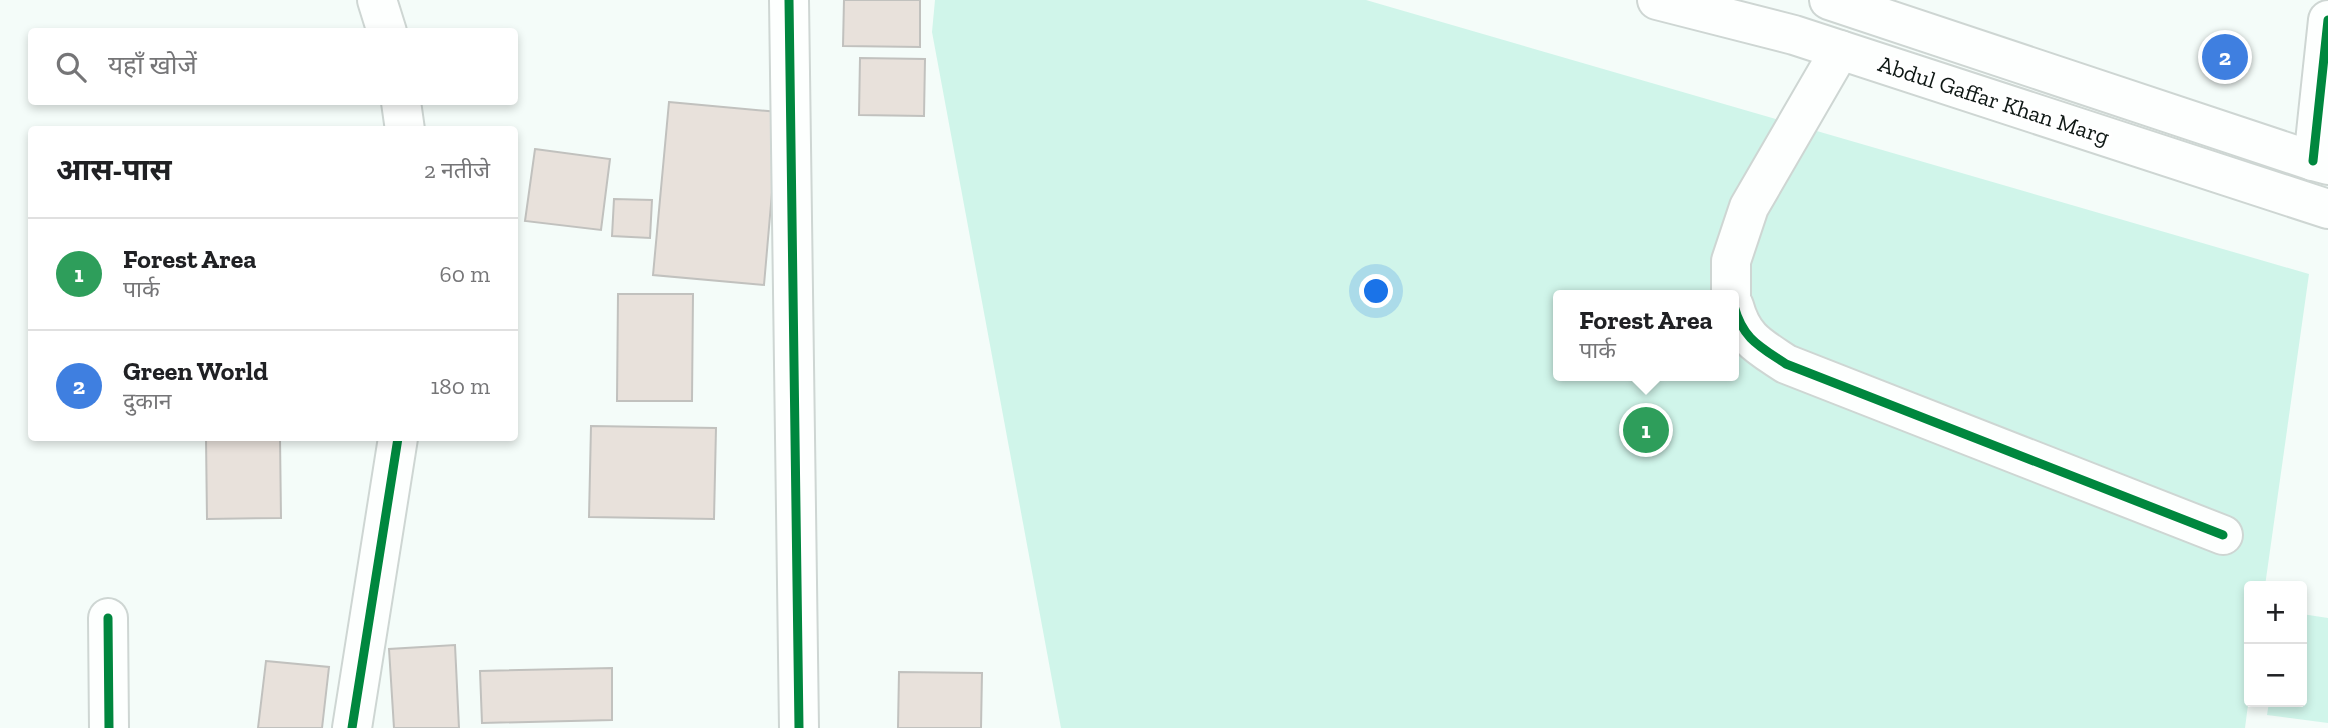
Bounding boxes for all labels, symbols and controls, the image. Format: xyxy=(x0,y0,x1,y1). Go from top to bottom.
search box xyxy=(28,28,518,105)
pin: 2 xyxy=(2202,31,2248,83)
icon: search xyxy=(52,48,90,86)
text: यहाँ खोजें xyxy=(108,49,197,81)
street label: Abdul Gaffar Khan Marg xyxy=(1875,49,2113,151)
text: आस-पास xyxy=(56,152,172,188)
text: 2 नतीजे xyxy=(424,156,490,184)
text: Forest Area xyxy=(123,243,256,275)
text: 1 xyxy=(74,260,84,288)
text: 60 m xyxy=(439,260,490,288)
your location xyxy=(1359,274,1393,308)
text: पार्क xyxy=(123,275,160,303)
popup xyxy=(1553,290,1739,381)
text: Forest Area xyxy=(1579,304,1713,336)
text: पार्क xyxy=(1579,336,1616,364)
text: Green World xyxy=(123,355,268,387)
text: 2 xyxy=(73,372,85,400)
text: 180 m xyxy=(430,372,490,400)
text: दुकान xyxy=(123,387,172,415)
pin: 1 xyxy=(1623,404,1669,456)
map controls xyxy=(2244,581,2307,707)
button: + xyxy=(2244,581,2307,644)
button: − xyxy=(2244,644,2307,707)

